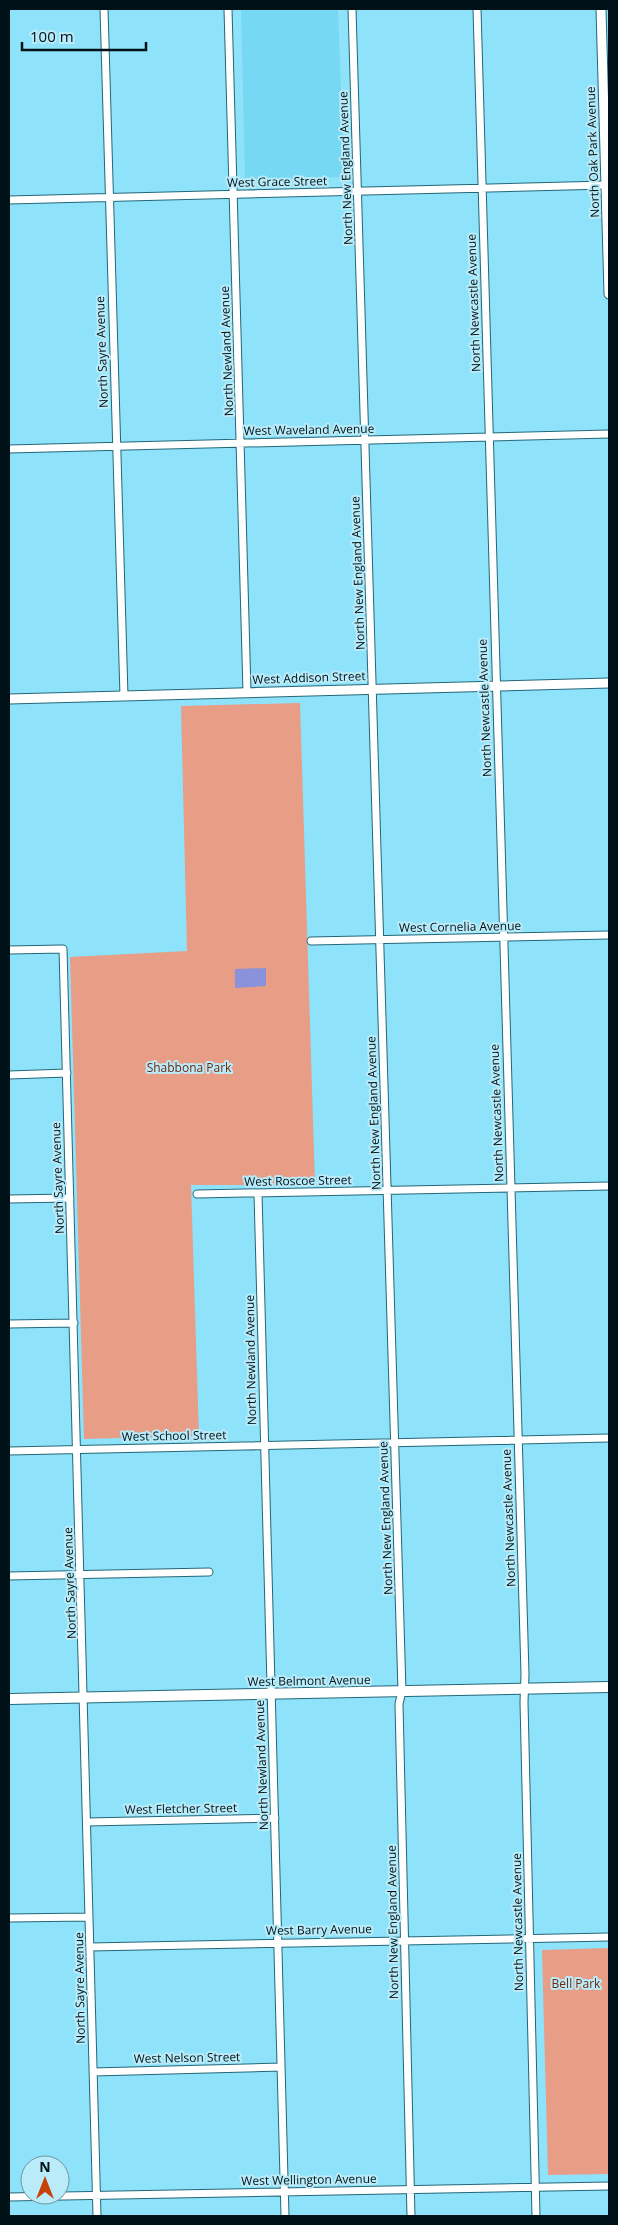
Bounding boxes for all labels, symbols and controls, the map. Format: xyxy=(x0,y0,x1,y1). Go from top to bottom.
scale bar xyxy=(22,20,146,52)
text: 100 m xyxy=(30,26,74,46)
street label: North Oak Park Avenue xyxy=(582,86,603,218)
street label: North New England Avenue xyxy=(334,91,357,245)
street label: West Grace Street xyxy=(227,172,327,191)
street label: North Newcastle Avenue xyxy=(463,233,484,372)
street label: North Newland Avenue xyxy=(216,285,237,416)
street label: North Sayre Avenue xyxy=(91,296,112,408)
street label: West Waveland Avenue xyxy=(243,420,375,439)
street label: North New England Avenue xyxy=(346,496,369,650)
street label: North Newcastle Avenue xyxy=(474,638,495,777)
street label: West Addison Street xyxy=(252,667,366,688)
street label: West Cornelia Avenue xyxy=(399,917,522,936)
street label: North New England Avenue xyxy=(362,1036,385,1190)
street label: North Newcastle Avenue xyxy=(486,1043,507,1182)
park label: Shabbona Park xyxy=(147,1059,232,1076)
street label: North Sayre Avenue xyxy=(47,1122,68,1234)
street label: West Roscoe Street xyxy=(244,1171,352,1190)
street label: North Newland Avenue xyxy=(241,1294,260,1425)
street label: West School Street xyxy=(121,1426,226,1445)
street label: North New England Avenue xyxy=(374,1441,397,1595)
street label: North Newcastle Avenue xyxy=(498,1448,519,1587)
street label: North Sayre Avenue xyxy=(59,1527,80,1639)
street label: West Belmont Avenue xyxy=(247,1671,371,1690)
street label: North Newland Avenue xyxy=(251,1699,272,1830)
street label: West Fletcher Street xyxy=(125,1799,237,1818)
street label: North New England Avenue xyxy=(383,1845,402,1999)
street label: North Newcastle Avenue xyxy=(508,1853,527,1991)
street label: West Barry Avenue xyxy=(266,1920,372,1939)
street label: North Sayre Avenue xyxy=(70,1932,89,2044)
park label: Bell Park xyxy=(552,1975,601,1992)
street label: West Nelson Street xyxy=(134,2048,240,2067)
north arrow xyxy=(20,2155,70,2205)
text: N xyxy=(39,2157,51,2176)
street label: West Wellington Avenue xyxy=(241,2170,377,2189)

